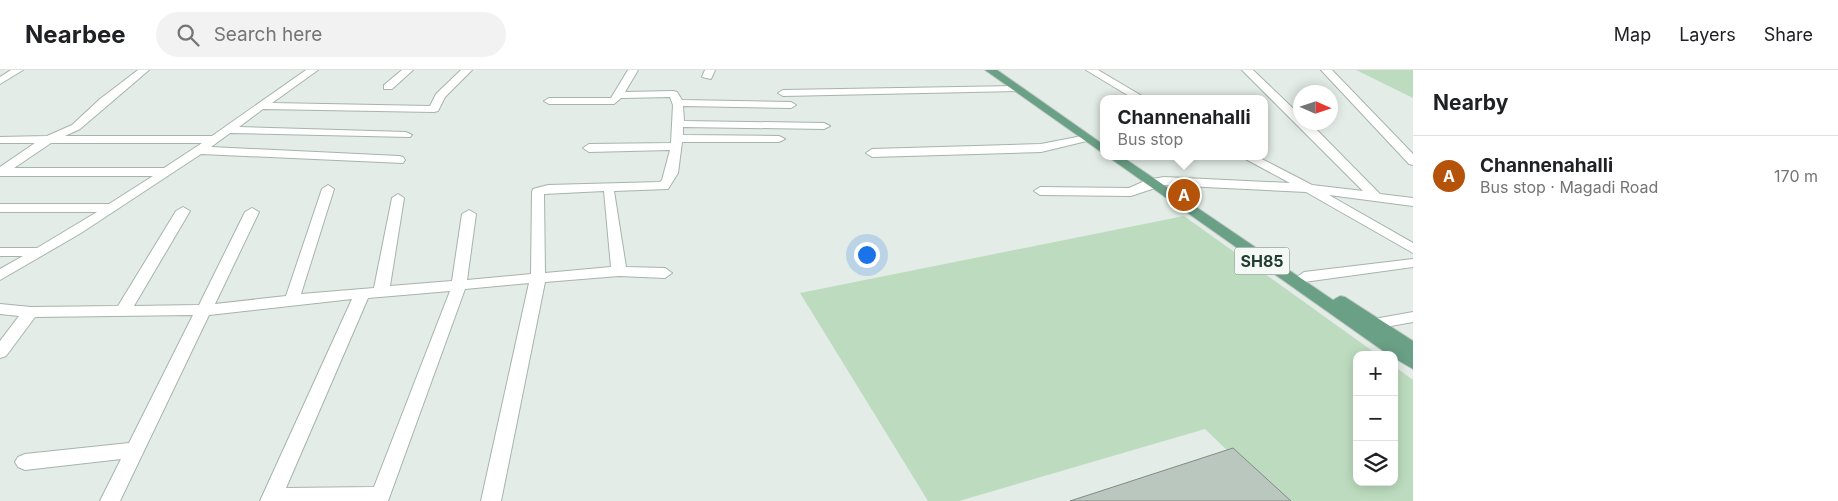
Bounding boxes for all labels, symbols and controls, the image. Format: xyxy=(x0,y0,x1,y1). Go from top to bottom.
search box xyxy=(156,12,506,57)
text: Nearbee xyxy=(25,20,126,49)
icon: search xyxy=(174,21,202,49)
text: Search here xyxy=(214,23,322,46)
text: Map xyxy=(1614,24,1651,45)
text: Layers xyxy=(1679,24,1736,45)
text: Share xyxy=(1764,24,1813,45)
north arrow xyxy=(1293,85,1338,130)
text: Nearby xyxy=(1433,90,1508,115)
popup xyxy=(1100,95,1268,160)
text: Channenahalli xyxy=(1117,106,1251,129)
text: Bus stop xyxy=(1117,129,1183,149)
text: Channenahalli xyxy=(1480,154,1613,177)
text: A xyxy=(1443,166,1455,186)
text: 170 m xyxy=(1774,166,1818,186)
pin: A xyxy=(1168,176,1200,214)
text: Bus stop · Magadi Road xyxy=(1480,177,1658,197)
your location xyxy=(854,242,880,268)
road number: SH85 xyxy=(1234,248,1290,275)
map controls xyxy=(1353,351,1398,486)
button: + xyxy=(1353,351,1398,396)
button: − xyxy=(1353,396,1398,441)
button: layers xyxy=(1353,441,1398,486)

